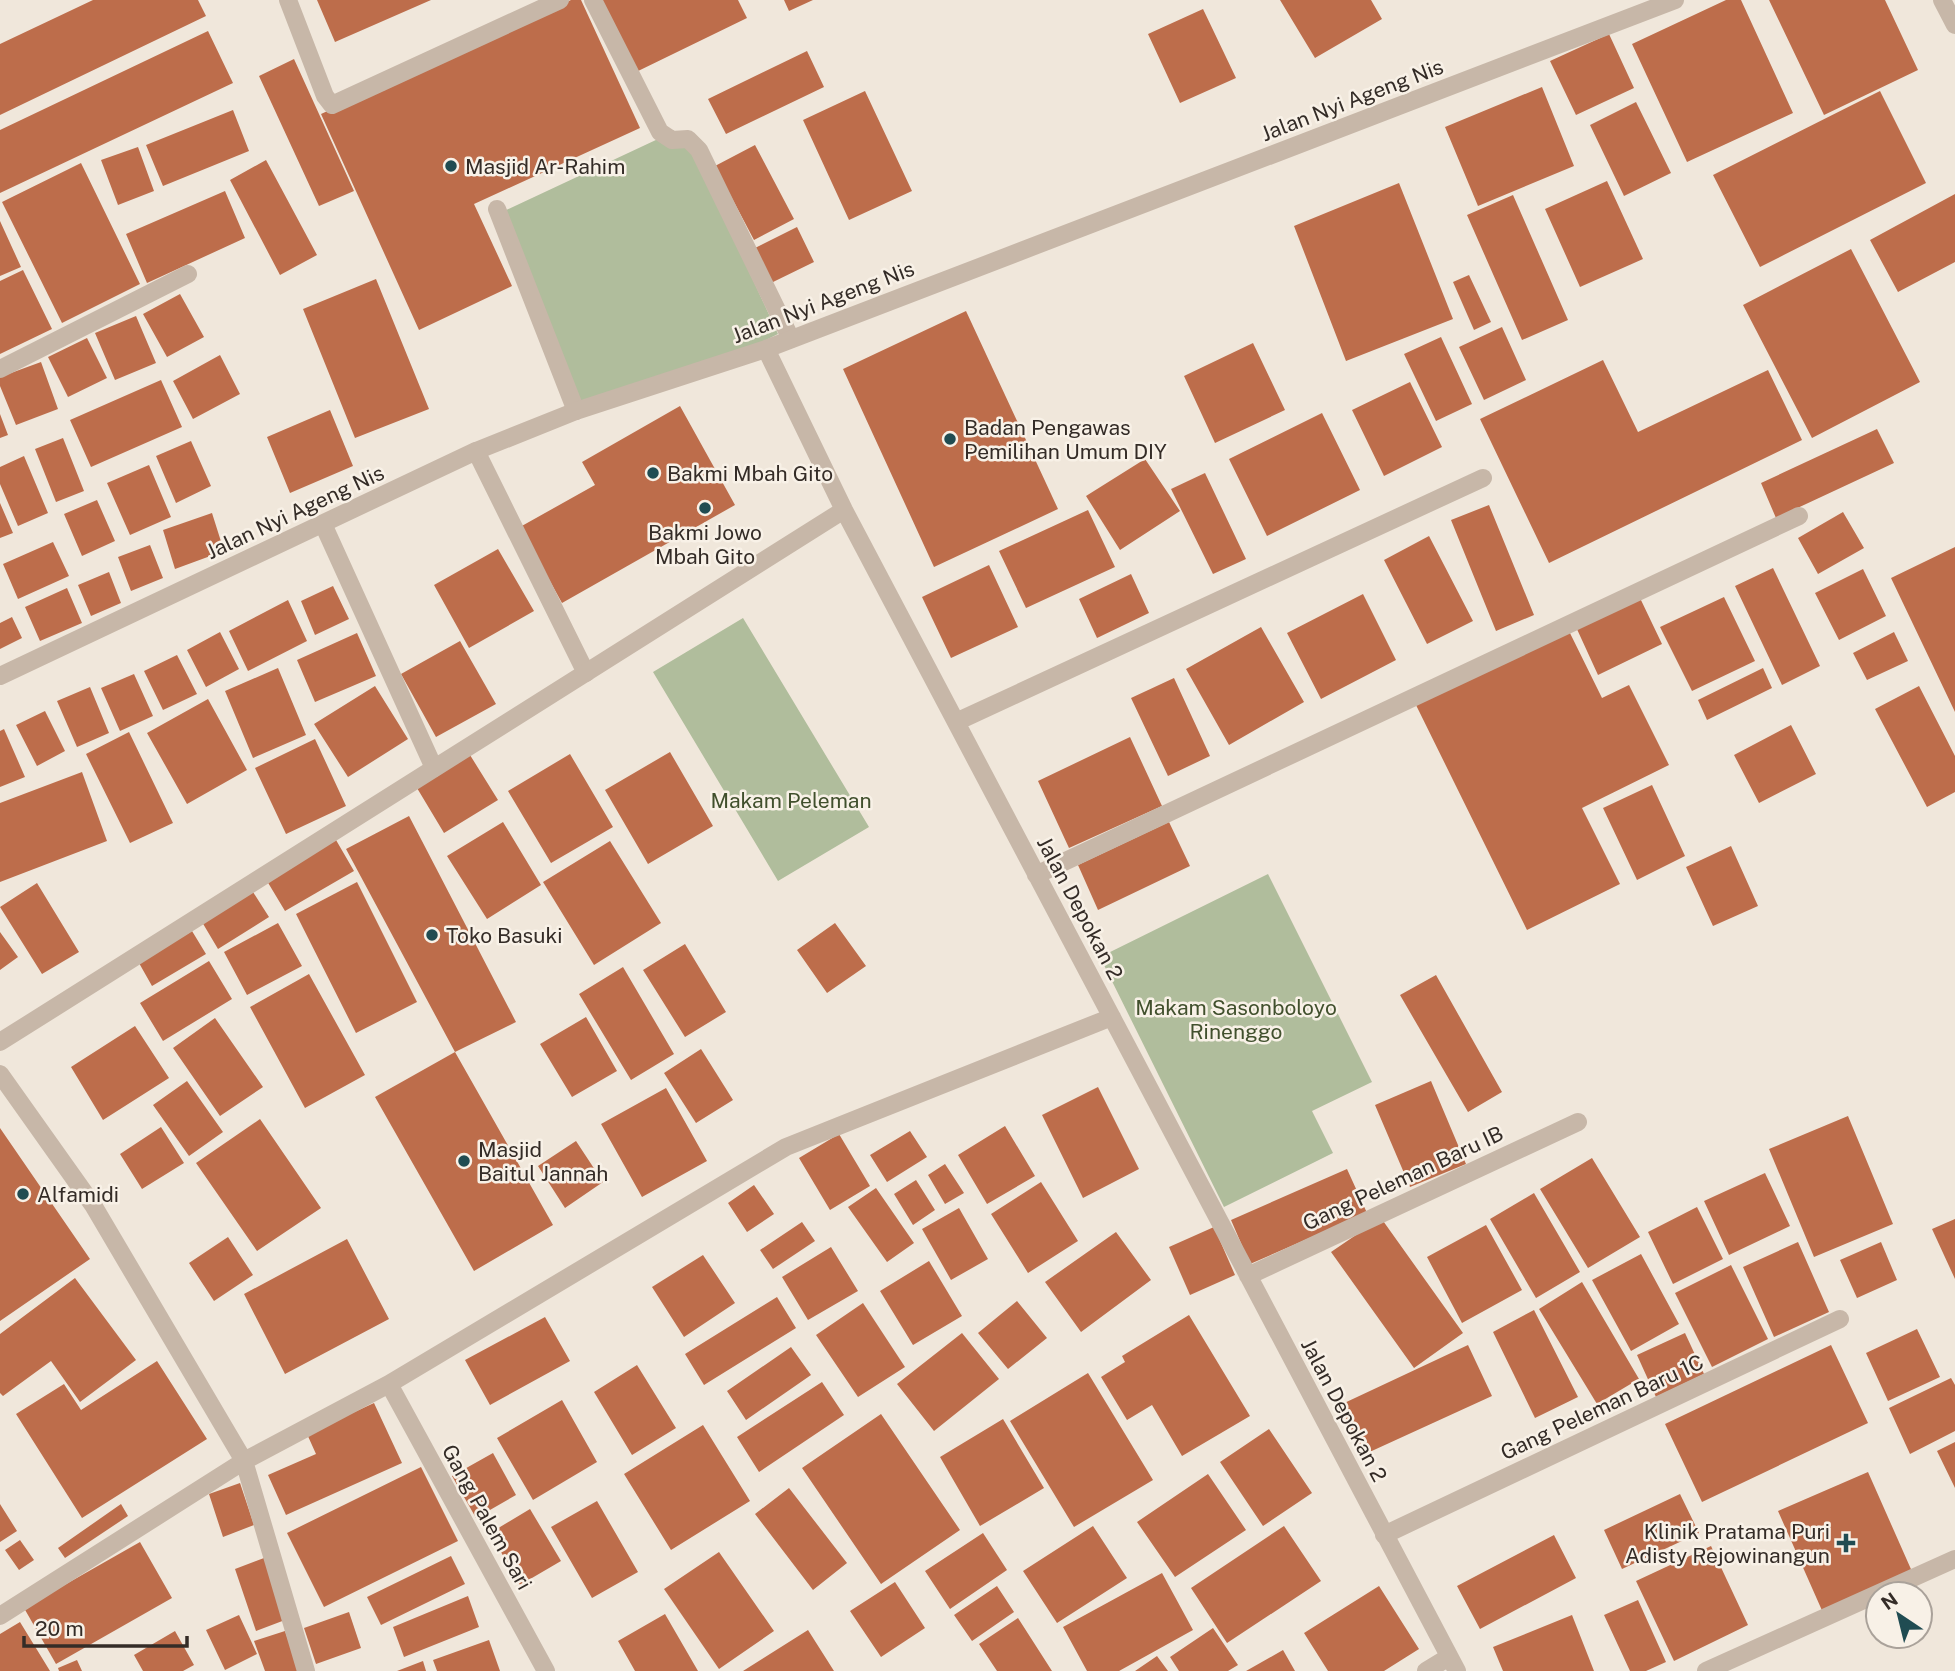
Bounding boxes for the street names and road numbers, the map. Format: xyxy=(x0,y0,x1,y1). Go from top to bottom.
street label: Jalan Nyi Ageng Nis xyxy=(1257,54,1447,146)
street label: Jalan Nyi Ageng Nis xyxy=(728,256,918,348)
street label: Jalan Nyi Ageng Nis xyxy=(202,460,388,564)
street label: Jalan Depokan 2 xyxy=(1032,832,1128,984)
street label: Gang Peleman Baru IB xyxy=(1299,1121,1507,1235)
street label: Jalan Depokan 2 xyxy=(1296,1334,1392,1486)
street label: Gang Peleman Baru 1C xyxy=(1496,1349,1708,1465)
street label: Gang Palem Sari xyxy=(437,1440,537,1594)

